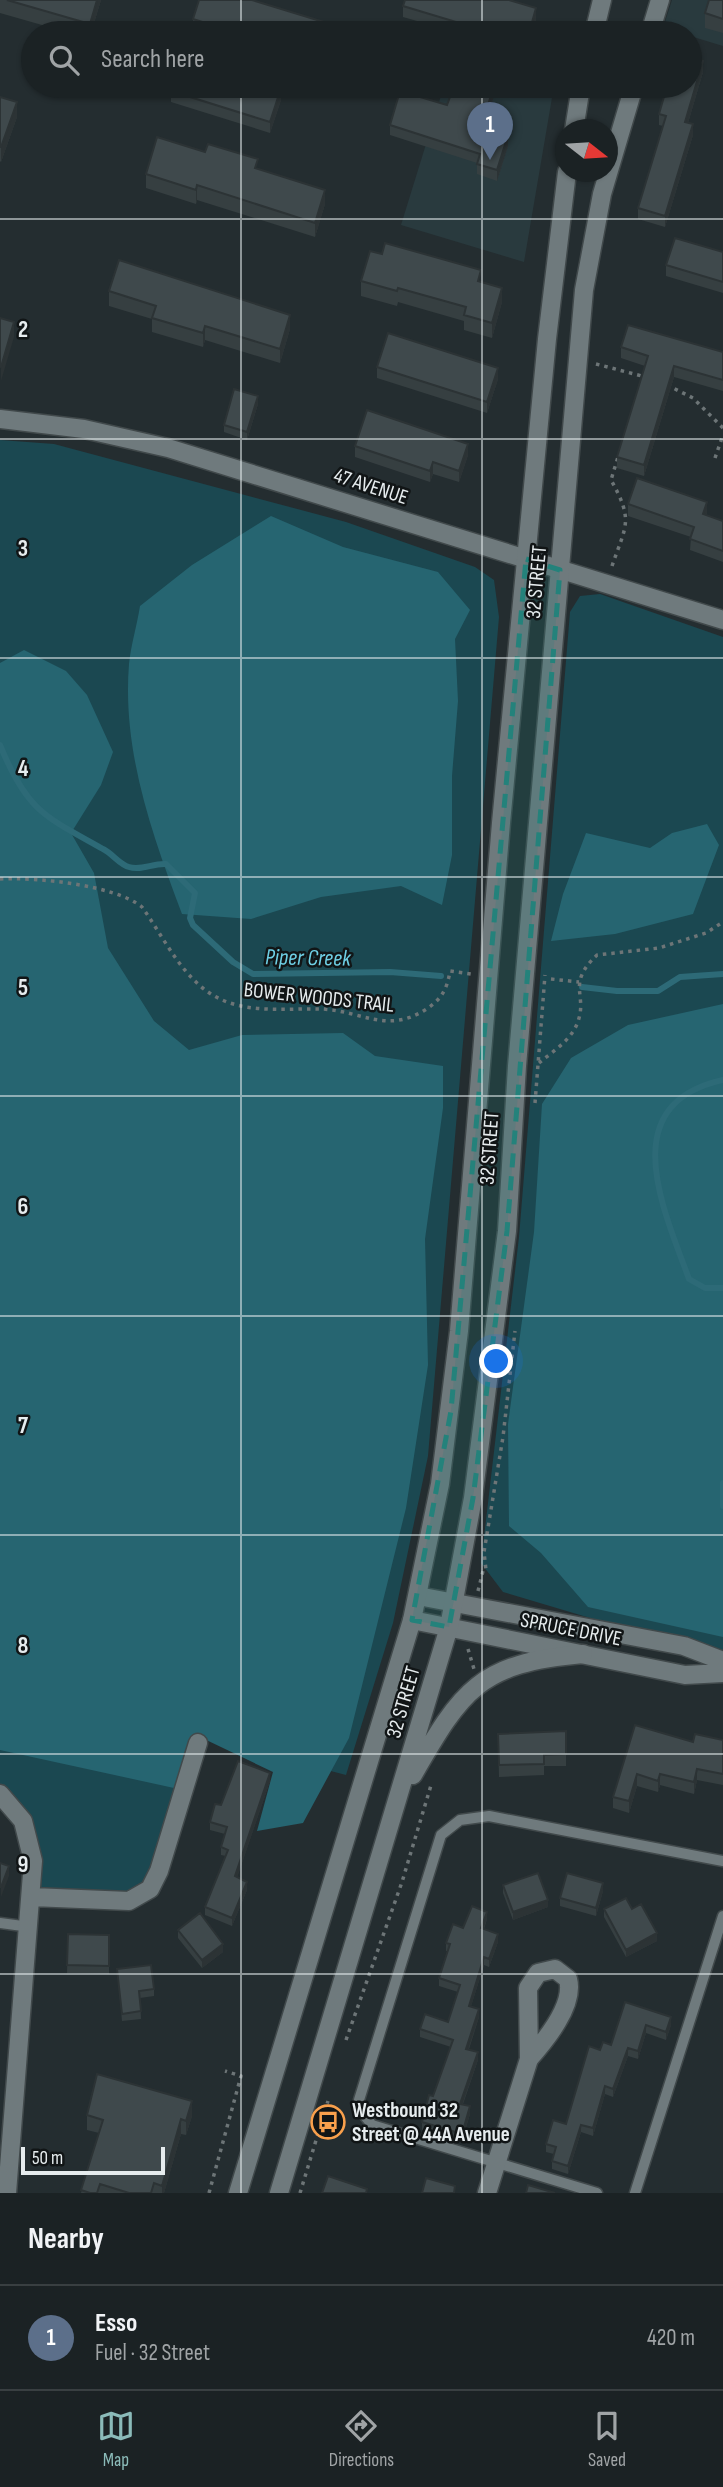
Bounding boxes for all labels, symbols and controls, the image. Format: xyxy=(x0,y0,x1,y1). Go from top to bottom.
search box xyxy=(21,21,702,98)
icon: search xyxy=(45,41,83,79)
text: Search here xyxy=(101,44,204,75)
pin: 1 xyxy=(467,102,513,160)
north arrow xyxy=(555,119,618,182)
text: 2 xyxy=(18,316,28,344)
street label: 47 AVENUE xyxy=(331,463,411,510)
text: 3 xyxy=(18,535,28,563)
street label: 32 STREET xyxy=(521,544,552,620)
text: 4 xyxy=(18,755,29,783)
water label: Piper Creek xyxy=(265,943,352,973)
text: 5 xyxy=(18,974,28,1002)
street label: BOWER WOODS TRAIL xyxy=(243,977,395,1018)
street label: 32 STREET xyxy=(474,1110,505,1186)
text: 6 xyxy=(18,1193,28,1221)
your location xyxy=(479,1344,513,1378)
text: 7 xyxy=(18,1412,28,1440)
street label: SPRUCE DRIVE xyxy=(518,1607,624,1652)
text: 8 xyxy=(18,1632,29,1660)
street label: 32 STREET xyxy=(381,1663,426,1741)
text: 9 xyxy=(18,1851,28,1879)
place label: Westbound 32 Street @ 44A Avenue xyxy=(352,2098,510,2147)
bus stop icon: Westbound 32 Street @ 44A Avenue xyxy=(309,2103,347,2141)
scale bar xyxy=(21,2144,164,2176)
text: 50 m xyxy=(32,2147,63,2170)
text: Nearby xyxy=(28,2221,104,2257)
text: Esso xyxy=(95,2308,137,2339)
text: 1 xyxy=(46,2324,56,2352)
text: 420 m xyxy=(647,2324,695,2352)
text: Fuel · 32 Street xyxy=(95,2339,210,2367)
tab: Map xyxy=(97,2407,135,2472)
tab: Directions xyxy=(329,2407,394,2472)
tab: Saved xyxy=(588,2407,626,2472)

